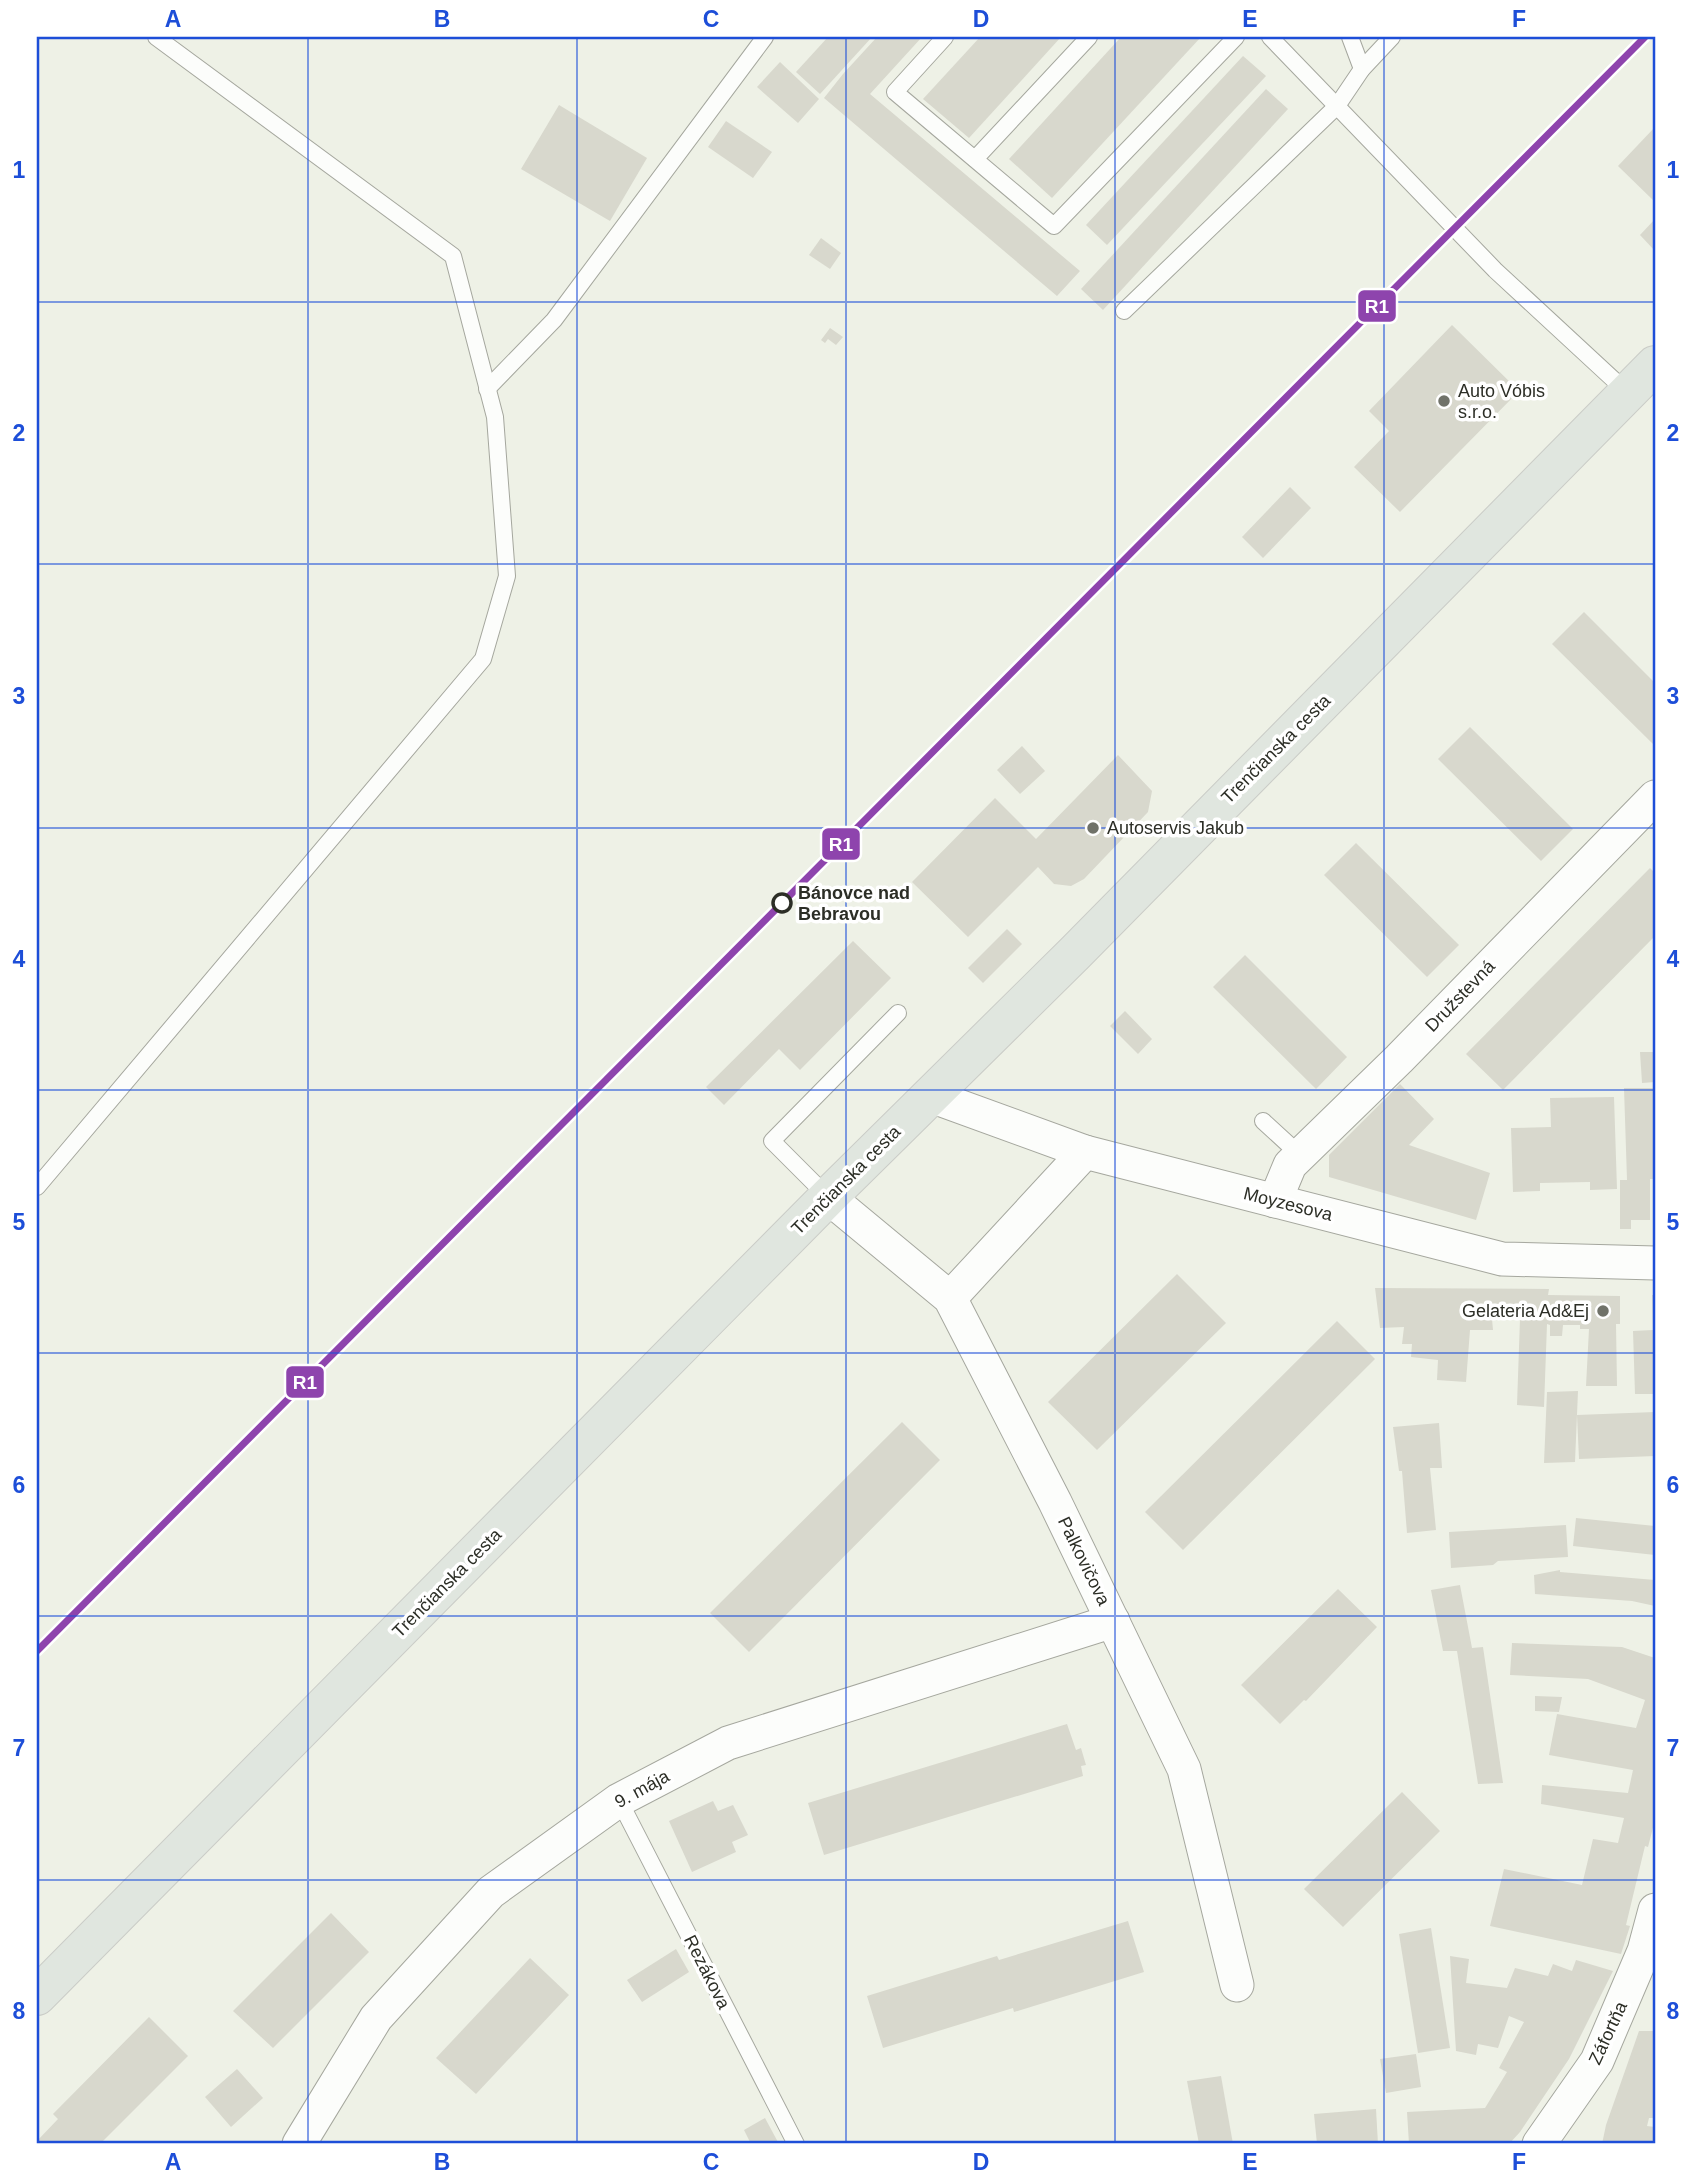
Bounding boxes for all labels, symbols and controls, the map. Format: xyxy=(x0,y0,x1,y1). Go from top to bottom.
text: A xyxy=(165,6,181,32)
text: B xyxy=(434,6,450,32)
text: C xyxy=(703,6,719,32)
text: D xyxy=(973,6,989,32)
text: E xyxy=(1242,6,1258,32)
text: F xyxy=(1512,6,1526,32)
text: 1 xyxy=(13,157,26,183)
text: 1 xyxy=(1667,157,1680,183)
line badge: R1 xyxy=(1357,289,1397,323)
text: R1 xyxy=(1365,296,1390,317)
place label: Auto Vóbis s.r.o. xyxy=(1458,381,1545,422)
marker: Auto Vóbis s.r.o. xyxy=(1436,393,1452,409)
text: 2 xyxy=(13,420,25,446)
text: 2 xyxy=(1667,420,1679,446)
text: 3 xyxy=(13,683,25,709)
text: 3 xyxy=(1667,683,1679,709)
street label: Trenčianska cesta xyxy=(1218,690,1335,807)
place label: Autoservis Jakub xyxy=(1107,818,1244,838)
marker: Autoservis Jakub xyxy=(1085,820,1101,836)
line badge: R1 xyxy=(821,827,861,861)
text: R1 xyxy=(829,834,854,855)
place label: Bánovce nad Bebravou xyxy=(798,883,910,924)
marker: Bánovce nad Bebravou xyxy=(772,893,792,913)
text: 4 xyxy=(13,946,26,972)
text: 4 xyxy=(1667,946,1680,972)
street label: Družstevná xyxy=(1421,956,1499,1036)
street label: Trenčianska cesta xyxy=(788,1121,905,1238)
street label: Moyzesova xyxy=(1241,1183,1336,1225)
text: 5 xyxy=(13,1209,26,1235)
text: 5 xyxy=(1667,1209,1680,1235)
place label: Gelateria Ad&Ej xyxy=(1462,1301,1589,1321)
marker: Gelateria Ad&Ej xyxy=(1595,1303,1611,1319)
line badge: R1 xyxy=(285,1365,325,1399)
text: R1 xyxy=(293,1372,318,1393)
text: 6 xyxy=(13,1472,25,1498)
text: 6 xyxy=(1667,1472,1679,1498)
street label: Palkovičova xyxy=(1054,1513,1114,1609)
street label: Trenčianska cesta xyxy=(389,1524,506,1641)
text: 7 xyxy=(13,1735,25,1761)
text: 7 xyxy=(1667,1735,1679,1761)
street label: 9. mája xyxy=(611,1765,674,1812)
street label: Rezákova xyxy=(680,1932,735,2013)
text: 8 xyxy=(13,1998,26,2024)
street label: Záfortňa xyxy=(1585,1998,1632,2068)
text: 8 xyxy=(1667,1998,1680,2024)
text: A xyxy=(165,2149,181,2175)
text: B xyxy=(434,2149,450,2175)
text: C xyxy=(703,2149,719,2175)
text: D xyxy=(973,2149,989,2175)
text: E xyxy=(1242,2149,1258,2175)
text: F xyxy=(1512,2149,1526,2175)

